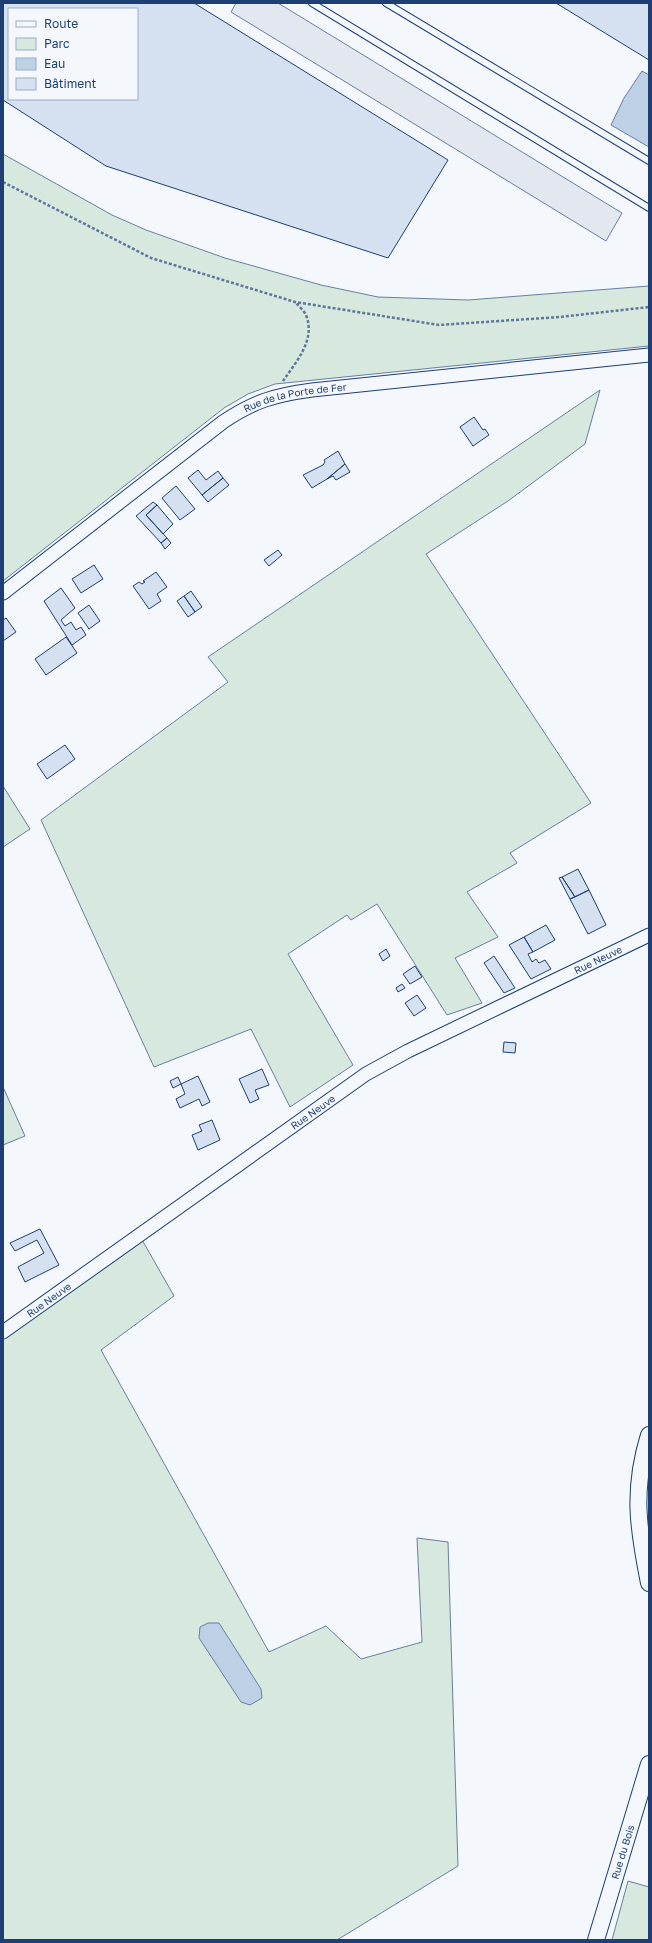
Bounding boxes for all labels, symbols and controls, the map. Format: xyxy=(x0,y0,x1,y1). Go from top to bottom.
legend xyxy=(8,8,138,100)
text: Route xyxy=(44,16,78,31)
text: Parc xyxy=(44,36,70,51)
text: Eau xyxy=(44,56,65,71)
text: Bâtiment xyxy=(44,76,97,91)
street label: Rue de la Porte de Fer xyxy=(241,380,347,415)
street label: Rue Neuve xyxy=(572,943,624,976)
street label: Rue Neuve xyxy=(288,1092,337,1132)
street label: Rue Neuve xyxy=(24,1280,73,1319)
street label: Rue du Bois xyxy=(609,1823,636,1881)

